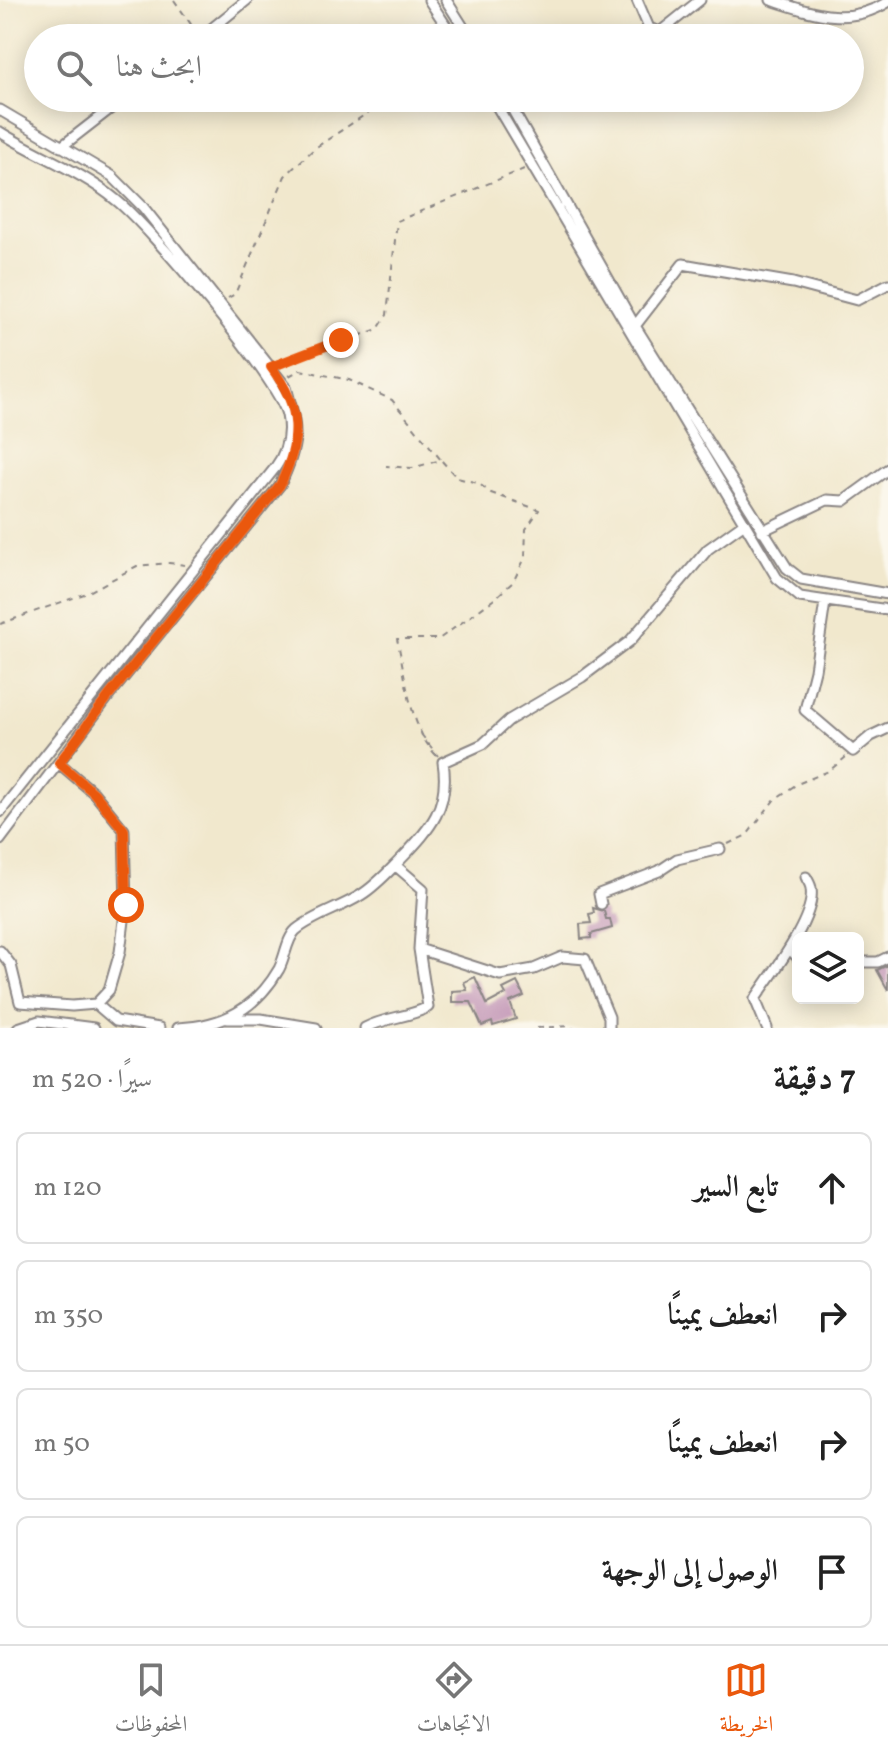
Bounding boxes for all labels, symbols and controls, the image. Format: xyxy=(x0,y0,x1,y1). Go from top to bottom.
search box xyxy=(24,24,864,112)
icon: search xyxy=(52,46,96,90)
text: ابحث هنا xyxy=(116,47,202,89)
route end xyxy=(323,322,359,358)
route start xyxy=(108,887,144,923)
map controls xyxy=(792,932,864,1004)
button: layers xyxy=(792,932,864,1004)
text: 7 دقيقة xyxy=(774,1056,856,1103)
text: سيرًا · 520 m xyxy=(32,1062,152,1098)
icon: ahead xyxy=(810,1166,854,1210)
text: تابع السير xyxy=(694,1167,778,1209)
text: 120 m xyxy=(34,1170,102,1206)
icon: right xyxy=(810,1294,854,1338)
text: انعطف يمينًا xyxy=(667,1295,778,1337)
text: 350 m xyxy=(34,1298,103,1334)
icon: right xyxy=(810,1422,854,1466)
text: انعطف يمينًا xyxy=(667,1423,778,1465)
text: 50 m xyxy=(34,1426,90,1462)
icon: arrive xyxy=(810,1550,854,1594)
text: الوصول إلى الوجهة xyxy=(602,1551,778,1593)
tab: المحفوظات xyxy=(115,1658,187,1745)
tab: الاتجاهات xyxy=(417,1658,490,1745)
tab: الخريطة xyxy=(720,1658,773,1745)

